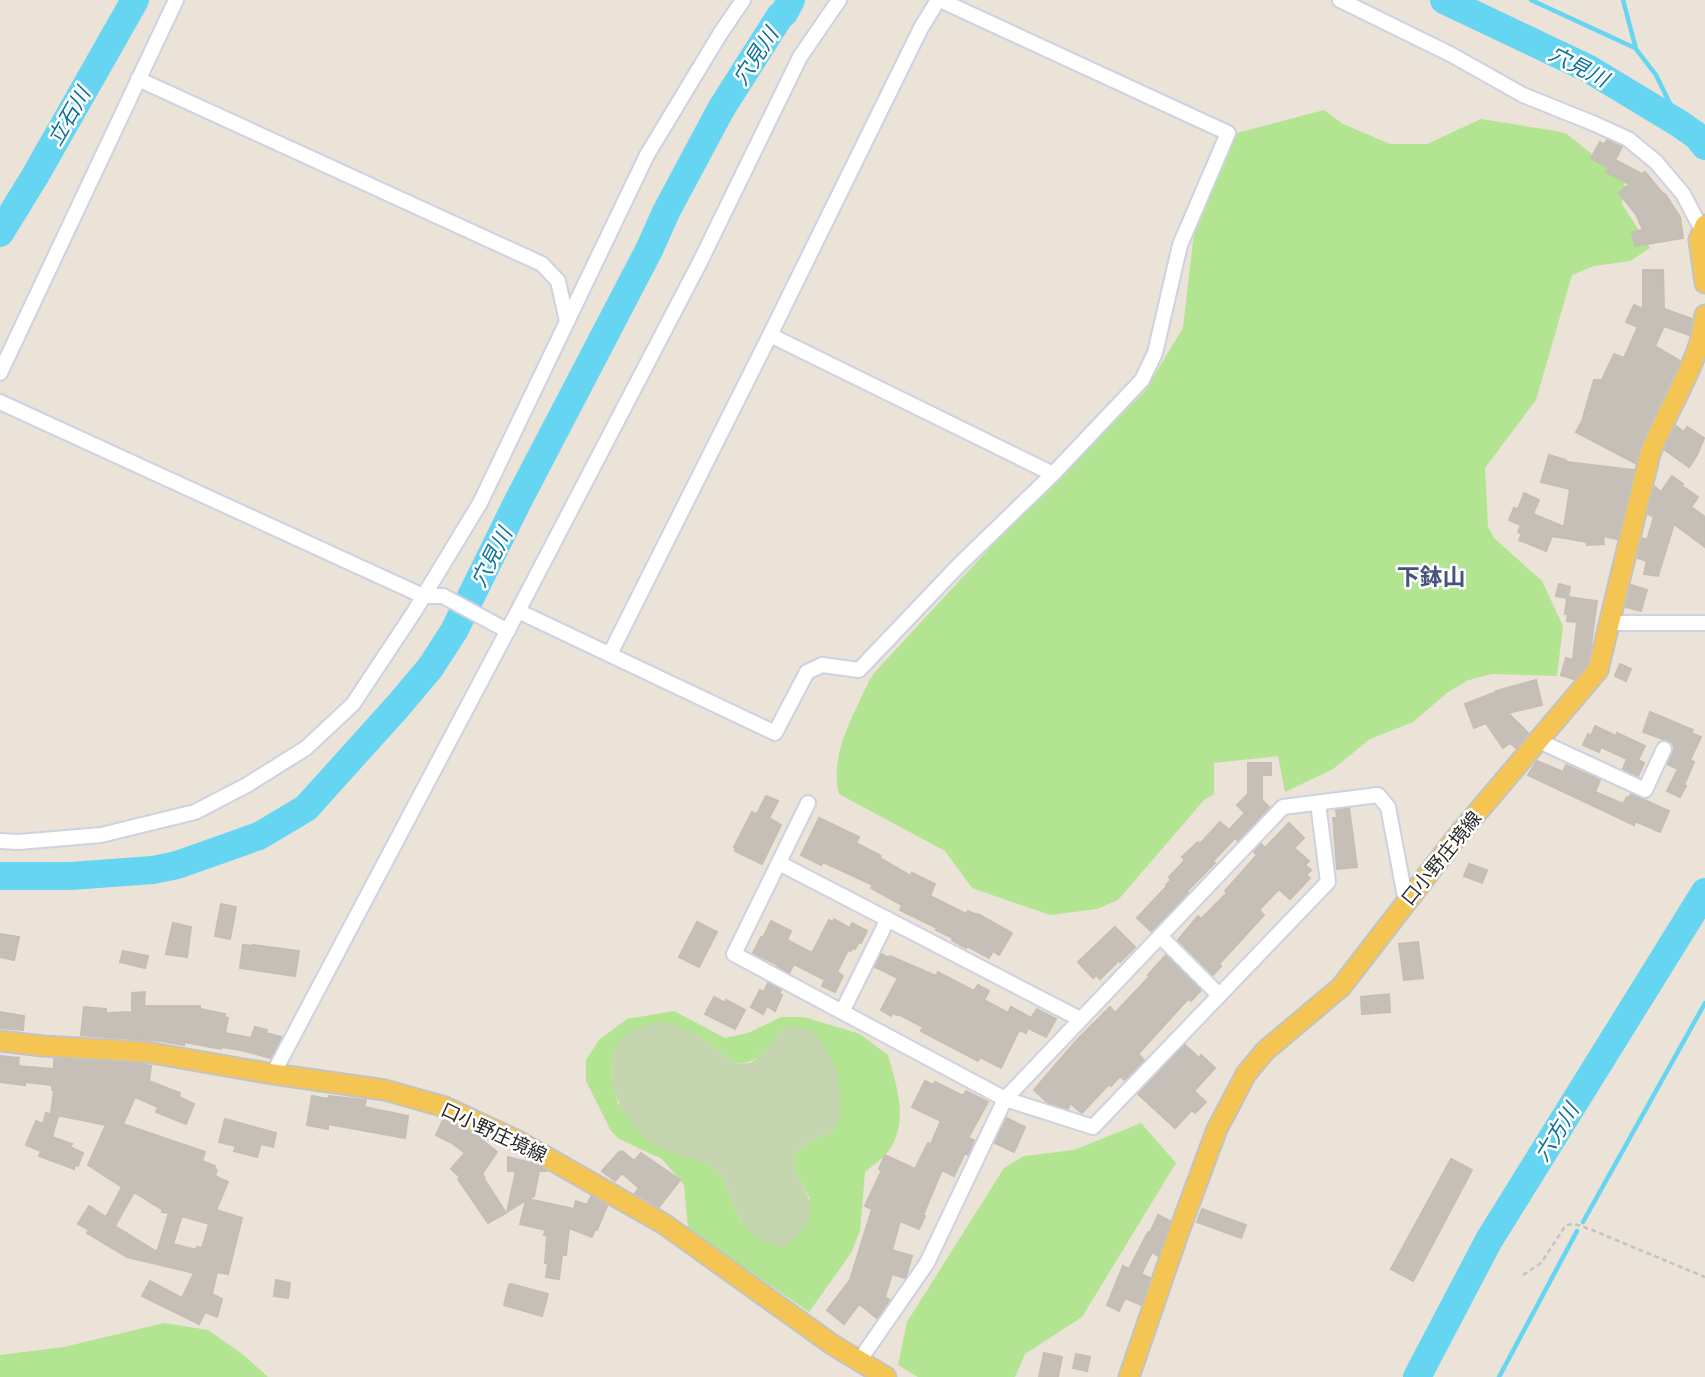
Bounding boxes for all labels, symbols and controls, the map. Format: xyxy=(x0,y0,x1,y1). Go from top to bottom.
water label: 穴見川 xyxy=(726,20,785,90)
water label: 穴見川 xyxy=(1545,39,1615,94)
water label: 立石川 xyxy=(40,80,97,150)
water label: 穴見川 xyxy=(464,521,519,591)
district label: 下鉢山 xyxy=(1397,561,1466,591)
street label: 口小野庄境線 xyxy=(1396,806,1486,910)
water label: 六方川 xyxy=(1527,1096,1586,1166)
street label: 口小野庄境線 xyxy=(437,1097,551,1167)

